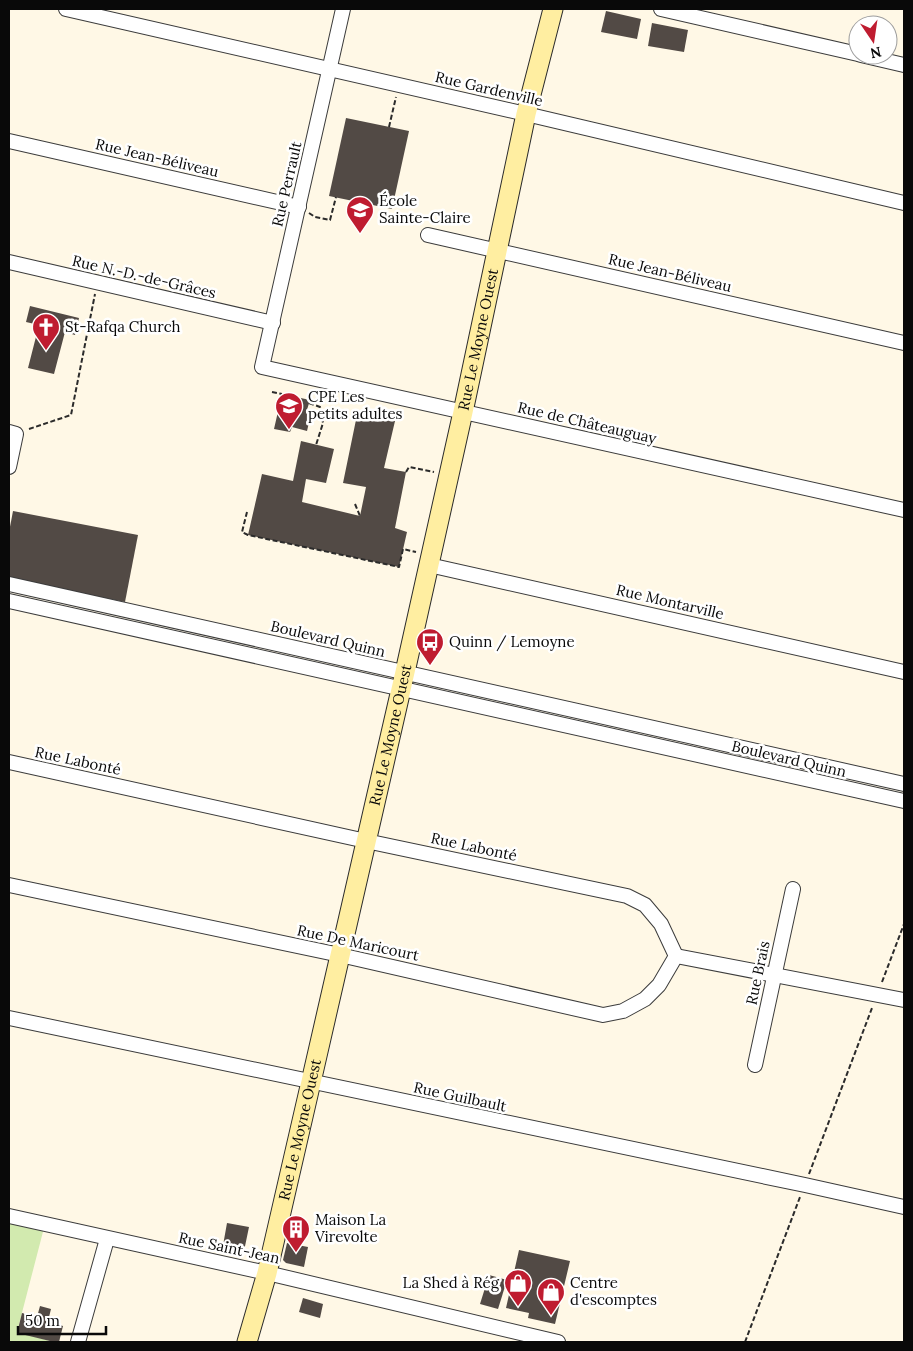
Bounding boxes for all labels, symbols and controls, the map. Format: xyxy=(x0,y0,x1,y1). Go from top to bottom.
north arrow xyxy=(848,15,898,65)
text: N xyxy=(868,43,883,63)
street label: Rue Gardenville xyxy=(433,67,545,110)
street label: Rue Jean-Béliveau xyxy=(94,134,221,181)
street label: Rue Perrault xyxy=(267,139,306,228)
place label: École Sainte-Claire xyxy=(379,191,471,227)
school or university icon: École Sainte-Claire xyxy=(345,195,375,234)
street label: Rue Jean-Béliveau xyxy=(607,249,734,296)
street label: Rue N.-D.-de-Grâces xyxy=(70,251,218,302)
street label: Rue Le Moyne Ouest xyxy=(454,267,502,412)
church icon: St-Rafqa Church xyxy=(31,312,61,351)
place label: St-Rafqa Church xyxy=(65,317,181,336)
place label: CPE Les petits adultes xyxy=(308,387,403,423)
school or university icon: CPE Les petits adultes xyxy=(274,391,304,430)
street label: Rue de Châteauguay xyxy=(516,397,658,448)
street label: Rue Montarville xyxy=(614,580,726,623)
street label: Boulevard Quinn xyxy=(269,616,387,661)
bus stop icon: Quinn / Lemoyne xyxy=(415,627,445,666)
place label: Quinn / Lemoyne xyxy=(449,632,575,652)
street label: Rue Le Moyne Ouest xyxy=(365,662,416,807)
street label: Boulevard Quinn xyxy=(730,736,848,781)
street label: Rue Labonté xyxy=(33,742,123,779)
street label: Rue Labonté xyxy=(429,828,519,865)
street label: Rue De Maricourt xyxy=(295,920,421,965)
street label: Rue Brais xyxy=(741,939,774,1007)
street label: Rue Le Moyne Ouest xyxy=(274,1057,325,1202)
street label: Rue Guilbault xyxy=(412,1077,508,1116)
place label: Maison La Virevolte xyxy=(314,1210,386,1246)
building icon: Maison La Virevolte xyxy=(281,1214,311,1253)
street label: Rue Saint-Jean xyxy=(177,1228,281,1268)
shop icon: La Shed à Rég xyxy=(503,1268,533,1307)
place label: La Shed à Rég xyxy=(402,1273,500,1292)
place label: Centre d'escomptes xyxy=(570,1273,657,1309)
shop icon: Centre d'escomptes xyxy=(536,1277,566,1316)
scale bar xyxy=(18,1304,105,1336)
text: 50 m xyxy=(25,1311,60,1330)

